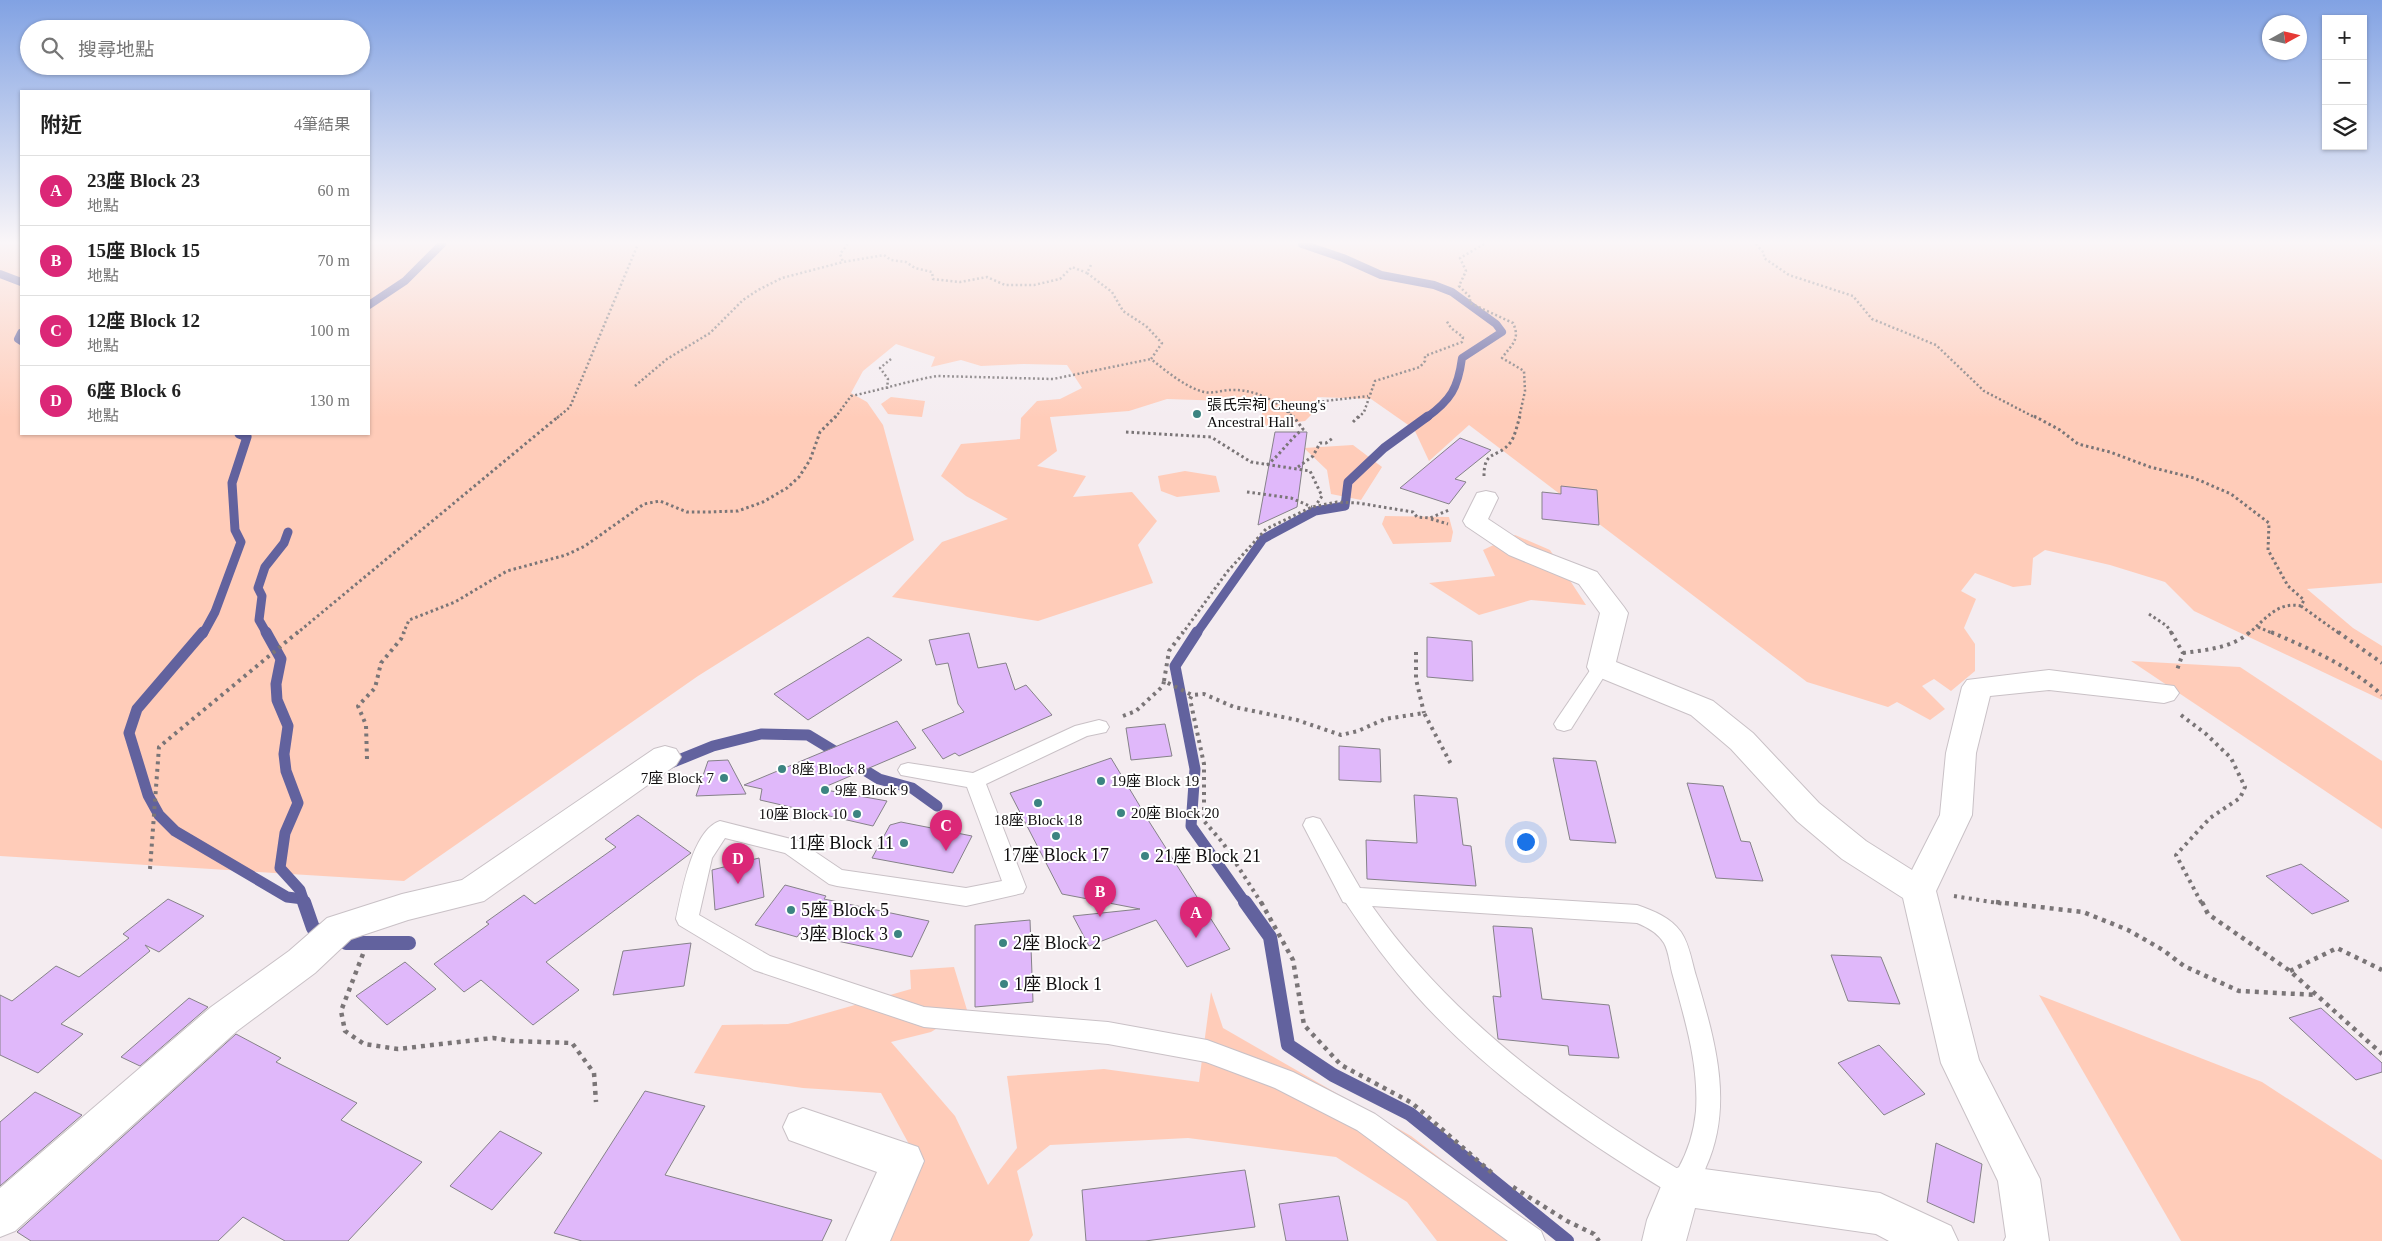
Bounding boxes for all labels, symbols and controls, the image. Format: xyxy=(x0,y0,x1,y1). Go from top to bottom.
north arrow xyxy=(2262,15,2307,60)
map controls xyxy=(2322,15,2367,150)
button: + xyxy=(2322,15,2367,60)
search box xyxy=(20,20,370,75)
icon: search xyxy=(38,34,66,62)
text: 搜尋地點 xyxy=(78,39,154,60)
button: − xyxy=(2322,60,2367,105)
button: layers xyxy=(2322,105,2367,150)
text: 附近 xyxy=(40,113,82,137)
text: 4筆結果 xyxy=(294,116,350,133)
text: 23座 Block 23 xyxy=(87,170,200,191)
text: A xyxy=(50,182,62,199)
text: 60 m xyxy=(318,182,350,199)
text: 地點 xyxy=(87,197,119,214)
text: 15座 Block 15 xyxy=(87,240,200,261)
text: B xyxy=(51,252,61,269)
text: 70 m xyxy=(318,252,350,269)
text: 地點 xyxy=(87,267,119,284)
text: 12座 Block 12 xyxy=(87,310,200,331)
text: C xyxy=(50,322,62,339)
text: 100 m xyxy=(310,322,350,339)
text: 地點 xyxy=(87,337,119,354)
text: 6座 Block 6 xyxy=(87,380,181,401)
text: D xyxy=(50,392,62,409)
text: 130 m xyxy=(310,392,350,409)
place label: 張氏宗祠 Cheung's Ancestral Hall xyxy=(1207,397,1326,430)
text: 地點 xyxy=(87,407,119,424)
marker: 張氏宗祠 Cheung's Ancestral Hall xyxy=(1191,408,1203,420)
place label: 8座 Block 8 xyxy=(792,761,865,777)
marker: 8座 Block 8 xyxy=(776,763,788,775)
place label: 7座 Block 7 xyxy=(641,770,714,786)
marker: 7座 Block 7 xyxy=(718,772,730,784)
place label: 19座 Block 19 xyxy=(1111,773,1199,789)
marker: 19座 Block 19 xyxy=(1095,775,1107,787)
place label: 9座 Block 9 xyxy=(835,782,908,798)
marker: 9座 Block 9 xyxy=(819,784,831,796)
marker: 18座 Block 18 xyxy=(1032,797,1044,809)
place label: 20座 Block 20 xyxy=(1131,805,1219,821)
place label: 10座 Block 10 xyxy=(759,806,847,822)
marker: 20座 Block 20 xyxy=(1115,807,1127,819)
marker: 10座 Block 10 xyxy=(851,808,863,820)
pin: C xyxy=(930,810,962,851)
place label: 18座 Block 18 xyxy=(994,812,1082,828)
your location xyxy=(1513,829,1539,855)
marker: 17座 Block 17 xyxy=(1050,830,1062,842)
place label: 11座 Block 11 xyxy=(789,833,894,853)
marker: 11座 Block 11 xyxy=(898,837,910,849)
pin: D xyxy=(722,843,754,884)
place label: 17座 Block 17 xyxy=(1003,845,1109,865)
place label: 21座 Block 21 xyxy=(1155,846,1261,866)
marker: 21座 Block 21 xyxy=(1139,850,1151,862)
pin: B xyxy=(1084,876,1116,917)
pin: A xyxy=(1180,897,1212,938)
place label: 5座 Block 5 xyxy=(801,900,889,920)
marker: 5座 Block 5 xyxy=(785,904,797,916)
place label: 3座 Block 3 xyxy=(800,924,888,944)
marker: 3座 Block 3 xyxy=(892,928,904,940)
place label: 2座 Block 2 xyxy=(1013,933,1101,953)
marker: 2座 Block 2 xyxy=(997,937,1009,949)
place label: 1座 Block 1 xyxy=(1014,974,1102,994)
marker: 1座 Block 1 xyxy=(998,978,1010,990)

